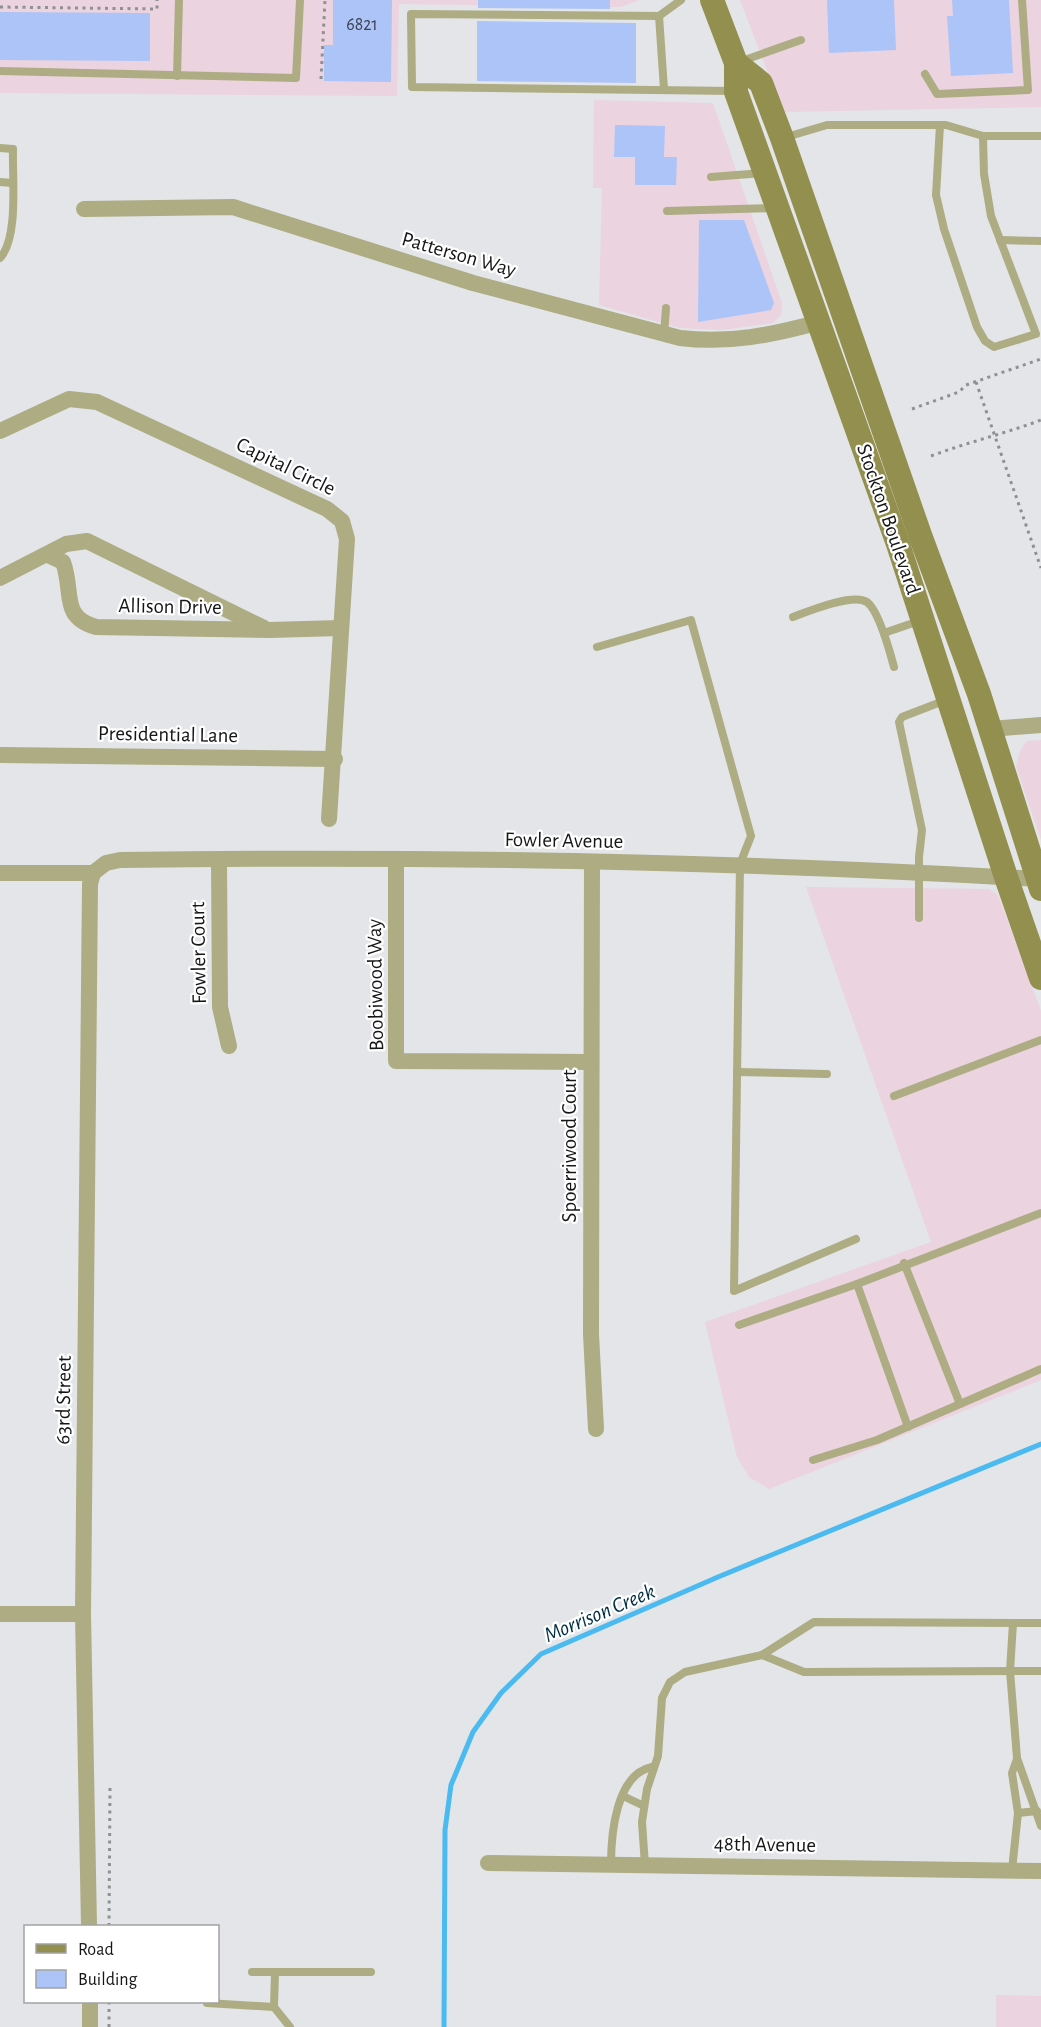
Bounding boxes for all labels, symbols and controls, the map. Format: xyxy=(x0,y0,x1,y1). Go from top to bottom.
house number: 6821 xyxy=(346,16,378,34)
street label: Patterson Way xyxy=(399,228,518,281)
street label: Capital Circle xyxy=(233,434,339,499)
street label: Stockton Boulevard xyxy=(853,441,924,597)
street label: Allison Drive xyxy=(118,595,222,618)
street label: Presidential Lane xyxy=(98,723,238,746)
street label: Fowler Avenue xyxy=(504,829,624,852)
street label: Fowler Court xyxy=(187,901,210,1004)
street label: Boobiwood Way xyxy=(364,919,387,1051)
street label: Spoerriwood Court xyxy=(559,1069,580,1222)
street label: 63rd Street xyxy=(52,1355,75,1445)
water label: Morrison Creek xyxy=(541,1580,658,1646)
street label: 48th Avenue xyxy=(714,1833,816,1856)
legend xyxy=(24,1925,219,2003)
text: Road xyxy=(78,1941,114,1959)
text: Building xyxy=(78,1971,138,1989)

